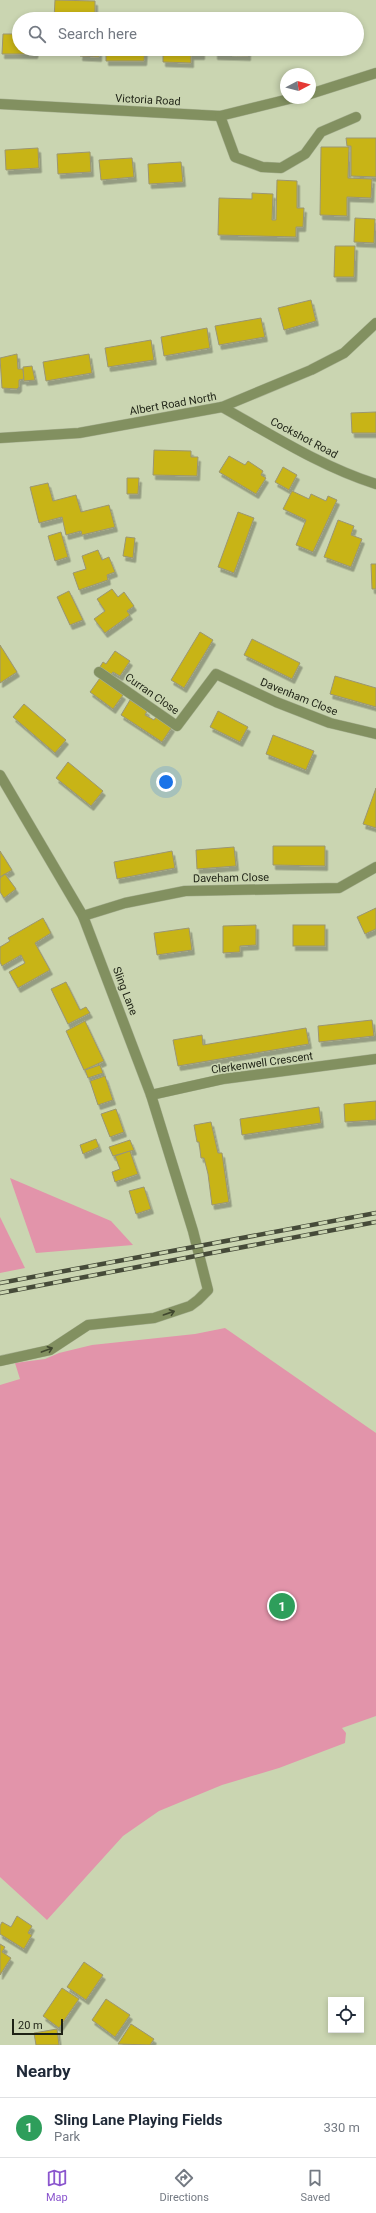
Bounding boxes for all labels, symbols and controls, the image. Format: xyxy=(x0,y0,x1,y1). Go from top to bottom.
search box xyxy=(12,12,364,56)
icon: search xyxy=(26,23,48,45)
text: Search here xyxy=(58,25,137,43)
north arrow xyxy=(280,68,316,104)
street label: Victoria Road xyxy=(115,92,181,108)
street label: Albert Road North xyxy=(129,390,217,418)
street label: Cockshot Road xyxy=(268,415,340,461)
street label: Curran Close xyxy=(123,671,182,717)
street label: Davenham Close xyxy=(258,676,340,719)
your location xyxy=(156,772,176,792)
street label: Daveham Close xyxy=(193,871,269,885)
street label: Sling Lane xyxy=(110,965,140,1017)
street label: Clerkenwell Crescent xyxy=(210,1049,314,1077)
one-way arrow xyxy=(162,1309,175,1316)
one-way arrow xyxy=(41,1346,54,1353)
pin: 1 xyxy=(269,1591,295,1621)
map controls xyxy=(328,1997,364,2033)
button: locate xyxy=(328,1997,364,2033)
scale bar xyxy=(12,2017,63,2036)
text: 20 m xyxy=(18,2019,43,2032)
text: Nearby xyxy=(16,2061,71,2081)
text: Sling Lane Playing Fields xyxy=(54,2111,222,2129)
text: 1 xyxy=(25,2120,33,2135)
text: 330 m xyxy=(323,2120,360,2135)
text: Park xyxy=(54,2129,80,2144)
tab: Map xyxy=(46,2167,68,2204)
tab: Directions xyxy=(159,2167,209,2204)
tab: Saved xyxy=(300,2167,330,2204)

